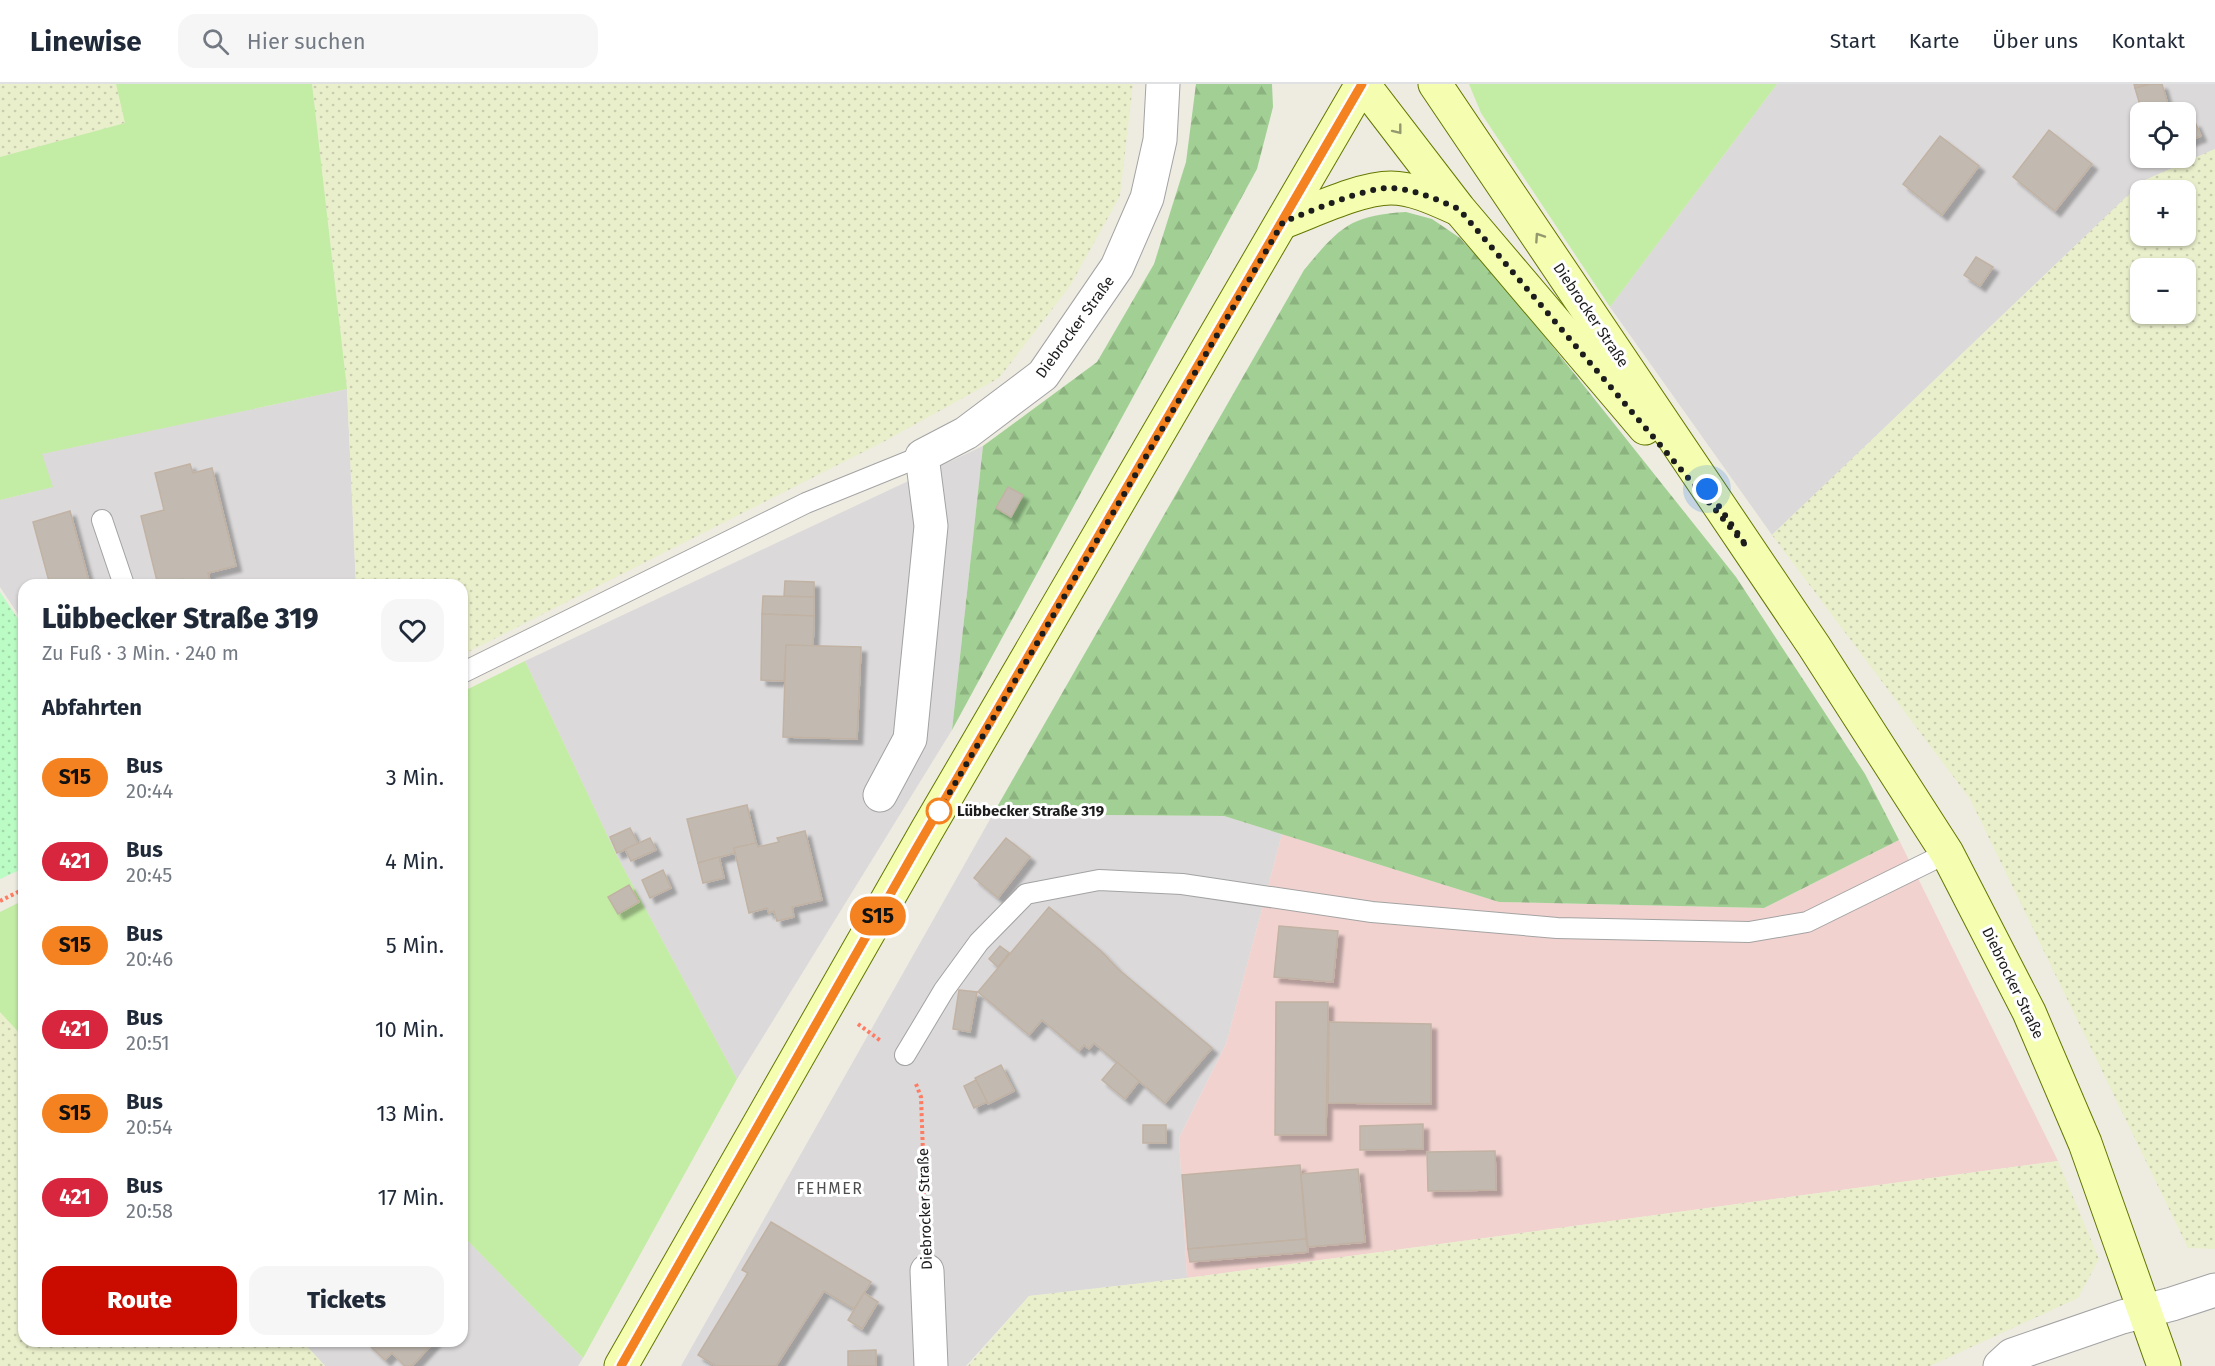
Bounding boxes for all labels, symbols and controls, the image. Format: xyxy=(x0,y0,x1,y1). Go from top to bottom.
search box xyxy=(178,14,598,68)
text: Linewise xyxy=(30,25,142,58)
icon: search xyxy=(199,25,232,58)
text: Hier suchen xyxy=(247,28,366,55)
text: Start xyxy=(1830,28,1876,54)
text: Karte xyxy=(1909,28,1959,54)
text: Über uns xyxy=(1992,28,2078,54)
text: Kontakt xyxy=(2111,28,2185,54)
map controls xyxy=(2130,102,2196,324)
button: locate xyxy=(2130,102,2196,168)
one-way arrow xyxy=(1391,124,1402,135)
button: + xyxy=(2130,180,2196,246)
one-way arrow xyxy=(1535,233,1546,244)
button: − xyxy=(2130,258,2196,324)
street label: Diebrocker Straße xyxy=(1549,259,1633,371)
street label: Diebrocker Straße xyxy=(1032,272,1118,382)
your location xyxy=(1692,474,1722,504)
button: heart xyxy=(381,599,444,662)
text: Lübbecker Straße 319 xyxy=(42,602,318,635)
text: Zu Fuß · 3 Min. · 240 m xyxy=(42,641,239,665)
text: Abfahrten xyxy=(42,694,142,721)
text: Bus xyxy=(126,752,163,779)
text: S15 xyxy=(59,764,91,790)
text: 3 Min. xyxy=(386,764,444,791)
text: 20:44 xyxy=(126,779,173,803)
marker: Lübbecker Straße 319 xyxy=(926,798,952,824)
place label: Lübbecker Straße 319 xyxy=(957,802,1104,820)
text: Bus xyxy=(126,836,163,863)
text: 421 xyxy=(59,848,91,874)
text: 4 Min. xyxy=(385,848,444,875)
text: 20:45 xyxy=(126,863,172,887)
line badge: S15 xyxy=(844,896,912,936)
text: S15 xyxy=(862,903,894,929)
text: Bus xyxy=(126,920,163,947)
street label: Diebrocker Straße xyxy=(1978,924,2048,1042)
text: S15 xyxy=(59,932,91,958)
text: 5 Min. xyxy=(386,932,444,959)
text: 20:46 xyxy=(126,947,173,971)
text: Bus xyxy=(126,1004,163,1031)
text: 421 xyxy=(59,1016,91,1042)
text: 10 Min. xyxy=(375,1016,444,1043)
text: 20:51 xyxy=(126,1031,170,1055)
text: Bus xyxy=(126,1088,163,1115)
text: S15 xyxy=(59,1100,91,1126)
text: 13 Min. xyxy=(376,1100,444,1127)
text: 20:54 xyxy=(126,1115,173,1139)
street label: Diebrocker Straße xyxy=(914,1148,936,1270)
text: Bus xyxy=(126,1172,163,1199)
district label: FEHMER xyxy=(797,1179,863,1198)
text: 421 xyxy=(59,1184,91,1210)
text: 17 Min. xyxy=(377,1184,444,1211)
text: 20:58 xyxy=(126,1199,173,1223)
button: Route xyxy=(42,1266,237,1335)
button: Tickets xyxy=(249,1266,444,1335)

